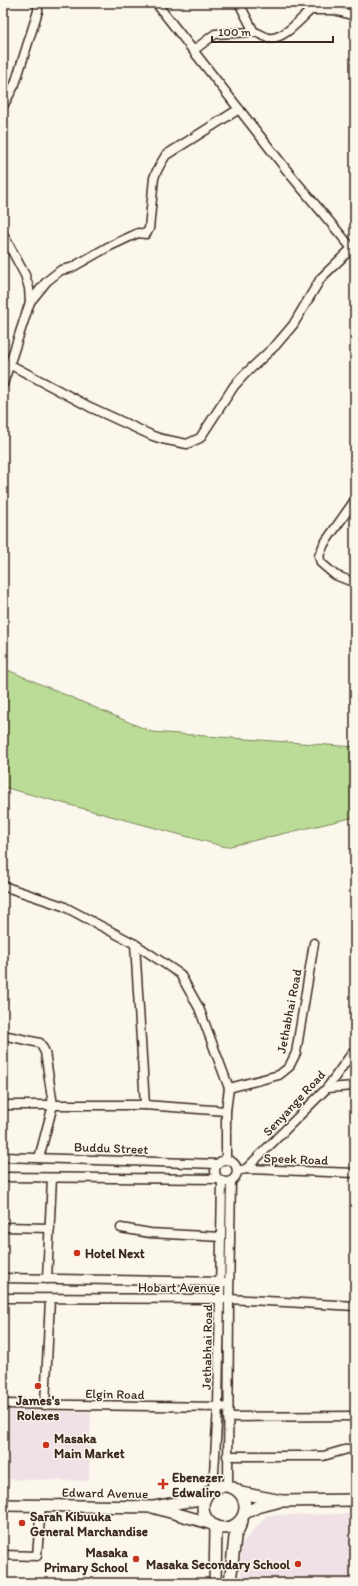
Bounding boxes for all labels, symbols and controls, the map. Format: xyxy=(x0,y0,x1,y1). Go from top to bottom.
scale bar xyxy=(212,18,333,44)
text: 100 m xyxy=(218,25,251,39)
street label: Jethabhai Road xyxy=(273,968,305,1054)
street label: Senyange Road xyxy=(260,1067,328,1139)
street label: Buddu Street xyxy=(74,1139,149,1157)
street label: Speek Road xyxy=(263,1150,329,1168)
place label: Hotel Next xyxy=(85,1246,145,1261)
marker: Hotel Next xyxy=(72,1248,82,1258)
street label: Hobart Avenue xyxy=(138,1280,220,1295)
street label: Jethabhai Road xyxy=(199,1304,215,1390)
marker: James's Rolexes xyxy=(33,1381,43,1391)
street label: Elgin Road xyxy=(85,1386,145,1402)
place label: James's Rolexes xyxy=(15,1393,60,1423)
place label: Masaka Main Market xyxy=(54,1431,125,1461)
marker: Masaka Main Market xyxy=(41,1440,51,1450)
place label: Ebenezer Edwaliro xyxy=(172,1470,224,1500)
marker: Ebenezer Edwaliro xyxy=(157,1478,169,1490)
street label: Edward Avenue xyxy=(62,1485,148,1501)
place label: Sarah Kibuuka General Marchandise xyxy=(30,1509,148,1539)
marker: Sarah Kibuuka General Marchandise xyxy=(17,1518,27,1528)
place label: Masaka Primary School xyxy=(44,1545,128,1576)
marker: Masaka Primary School xyxy=(131,1554,141,1564)
place label: Masaka Secondary School xyxy=(146,1557,290,1573)
marker: Masaka Secondary School xyxy=(293,1559,303,1569)

